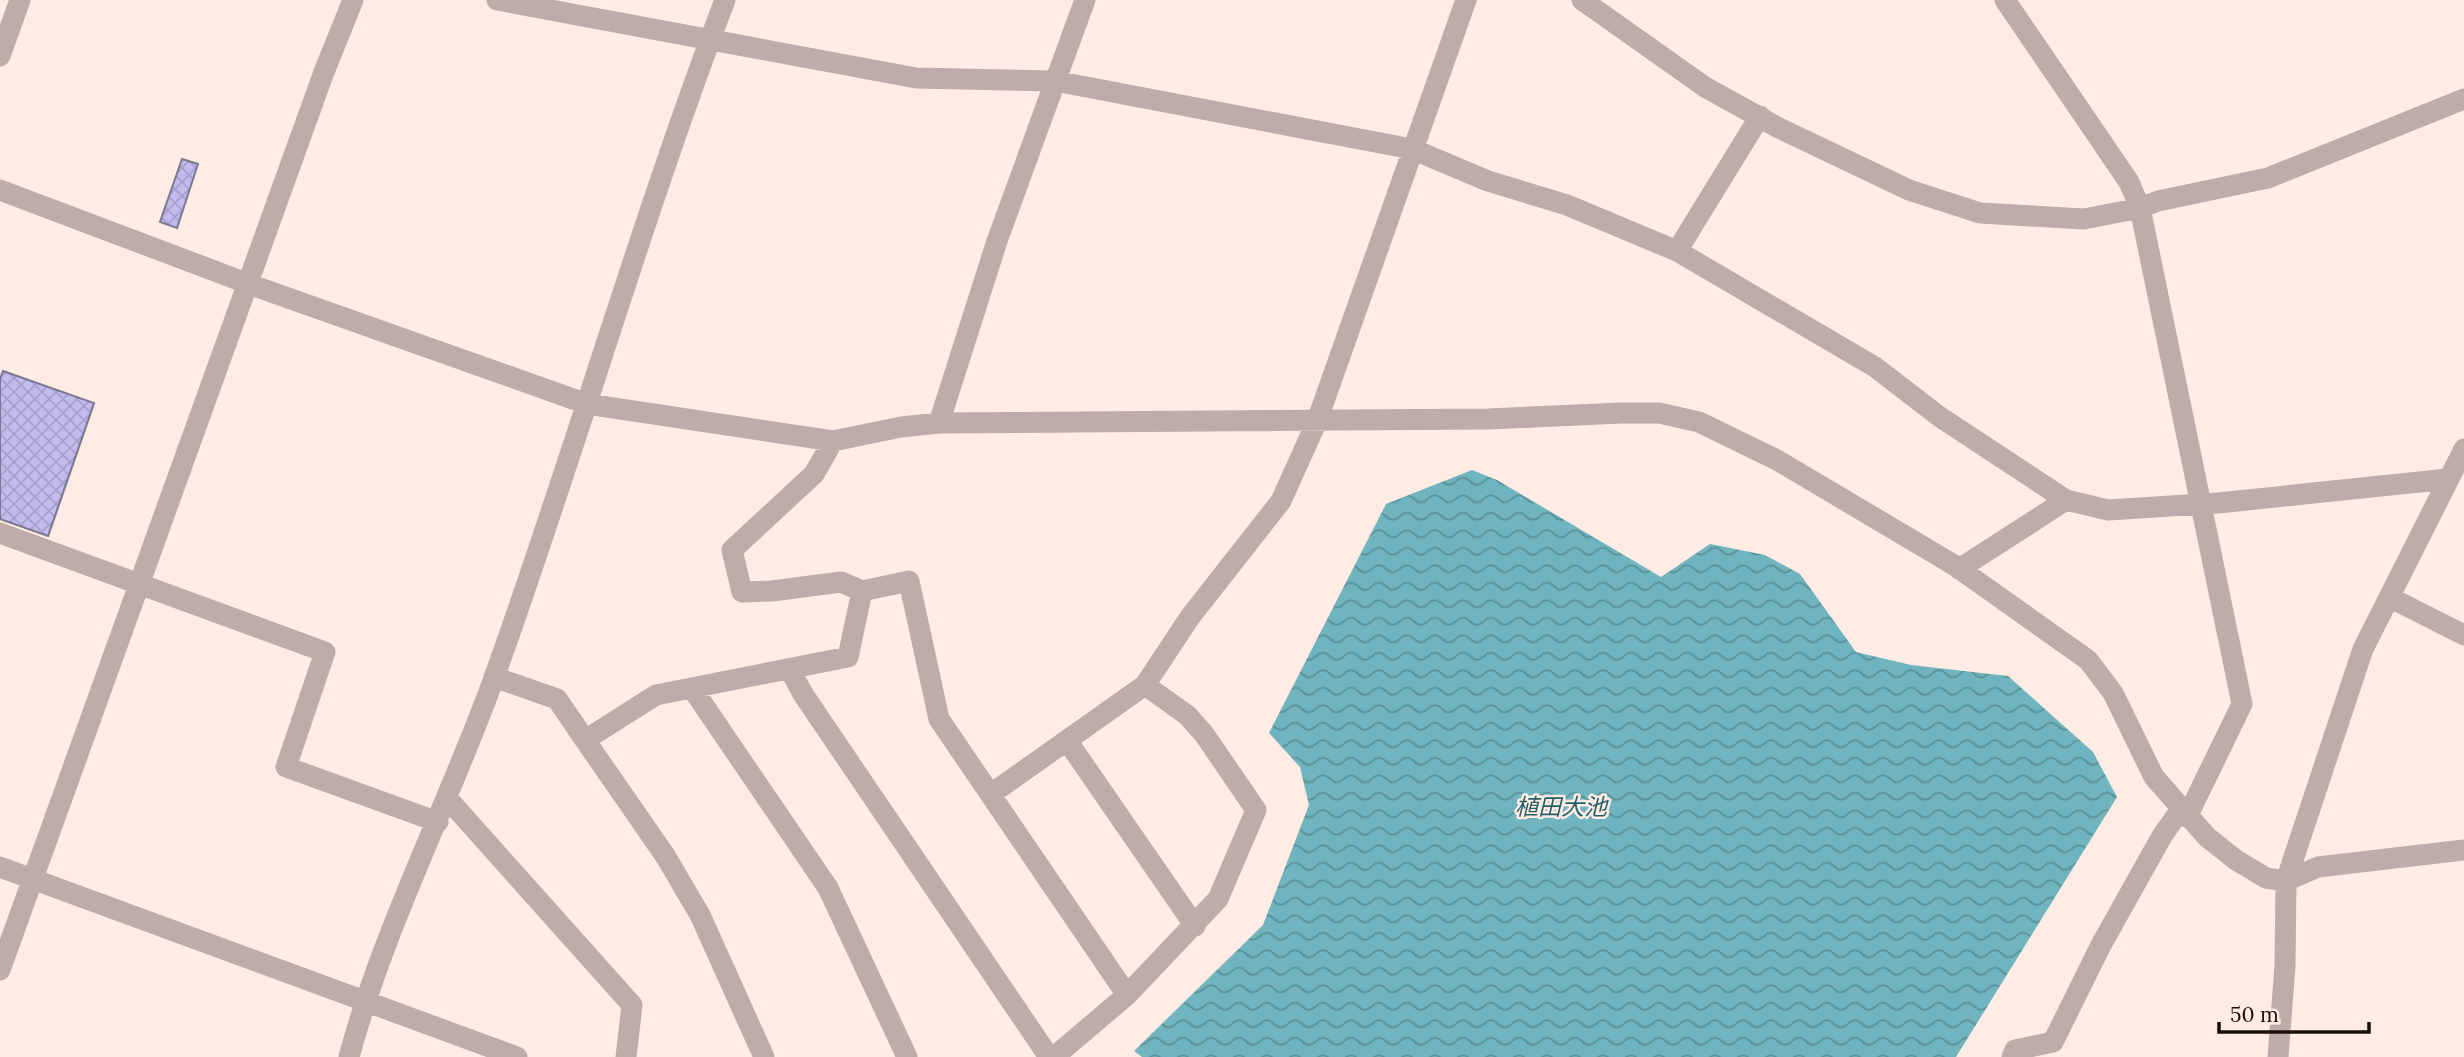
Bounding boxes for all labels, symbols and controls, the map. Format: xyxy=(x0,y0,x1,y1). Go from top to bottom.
water label: 植田大池 xyxy=(1515,792,1609,821)
scale bar xyxy=(2219,990,2370,1034)
text: 50 m xyxy=(2230,1001,2279,1028)

